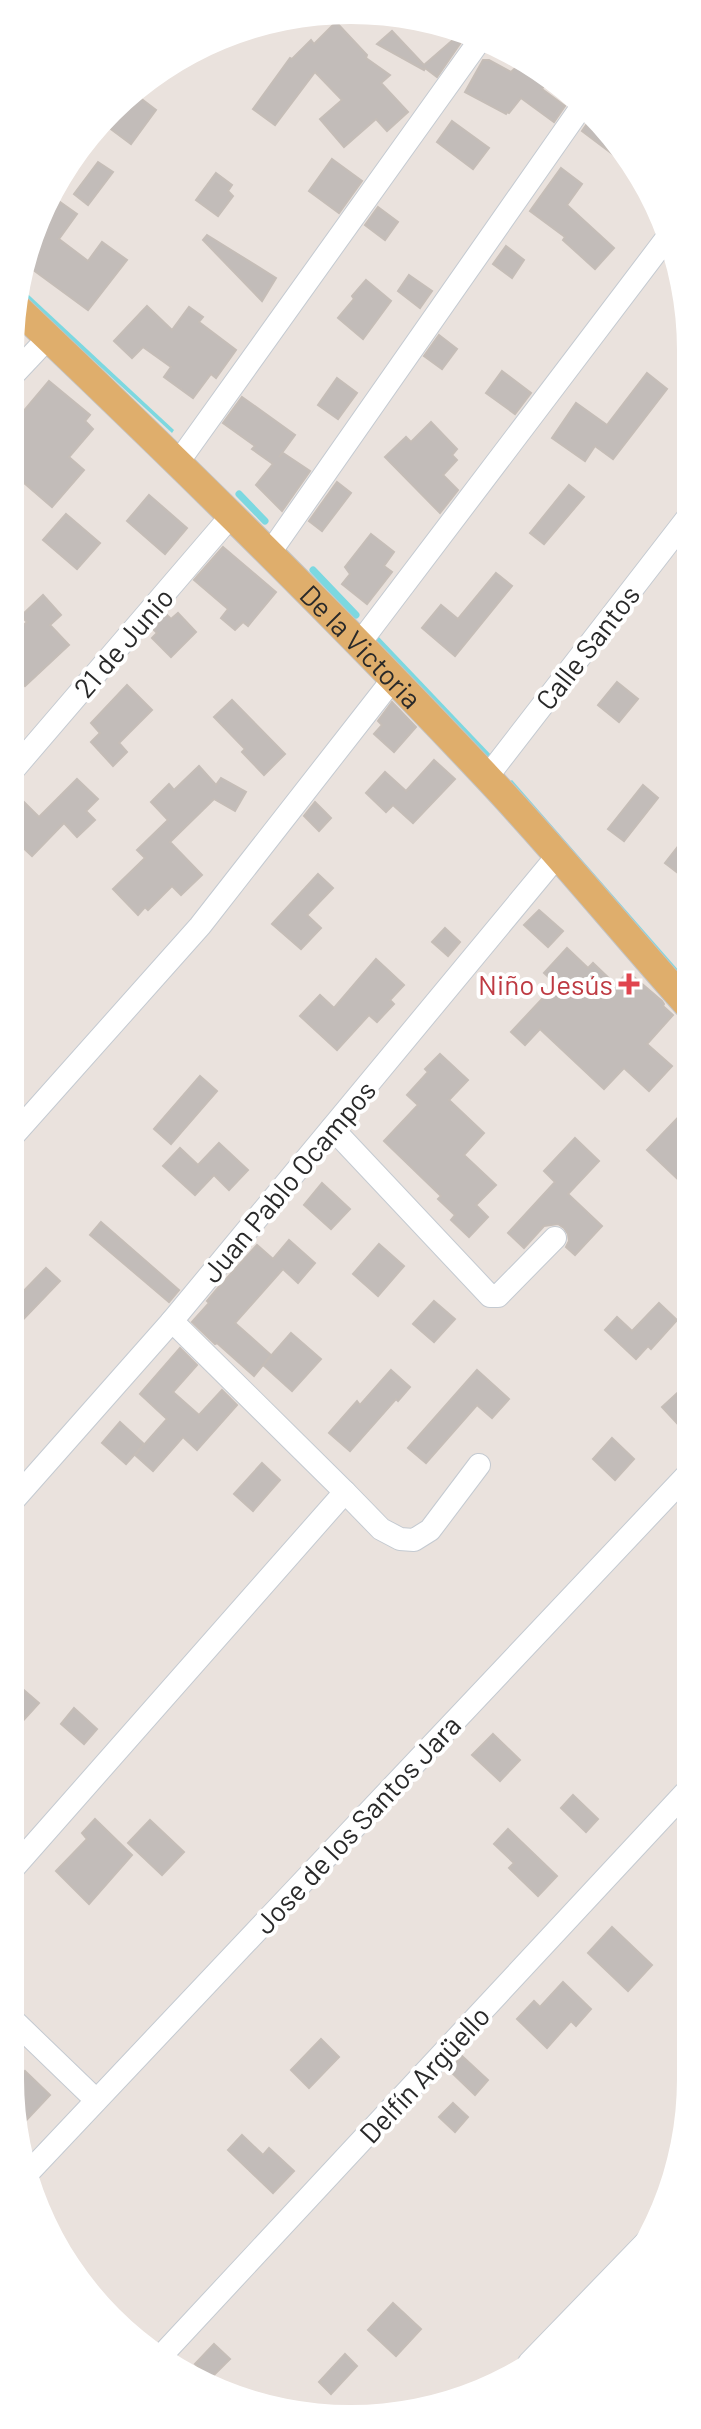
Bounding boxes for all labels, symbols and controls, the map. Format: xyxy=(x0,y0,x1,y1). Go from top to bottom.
street label: De la Victoria xyxy=(293,577,429,715)
street label: Calle Santos xyxy=(528,578,646,716)
street label: 21 de Junio xyxy=(66,580,180,704)
place label: Niño Jesús xyxy=(478,967,613,1001)
marker: Niño Jesús xyxy=(620,975,638,993)
street label: Juan Pablo Ocampos xyxy=(194,1073,382,1289)
street label: Jose de los Santos Jara xyxy=(247,1708,467,1940)
street label: Delfín Argüello xyxy=(352,1998,496,2150)

